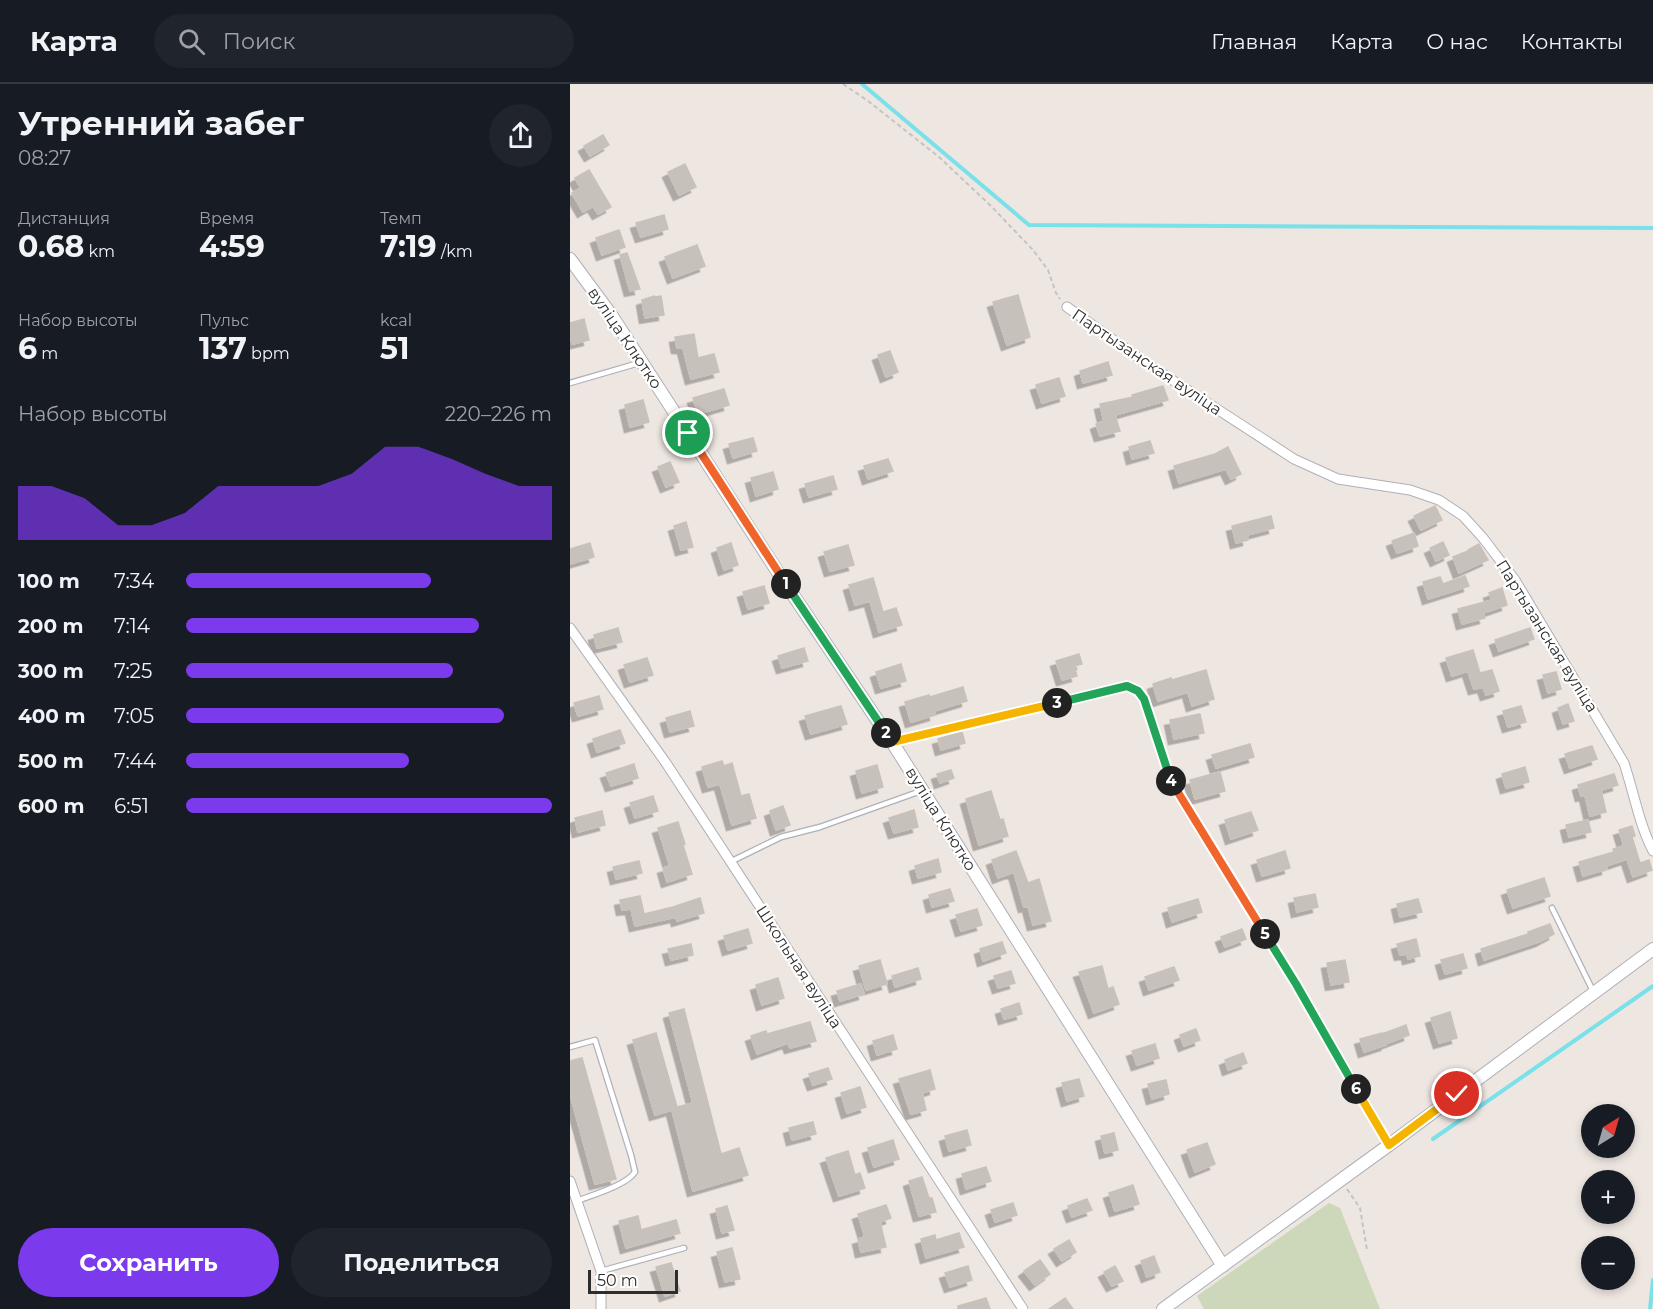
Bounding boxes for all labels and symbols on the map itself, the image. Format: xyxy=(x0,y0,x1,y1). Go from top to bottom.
street label: вуліца Клютко xyxy=(584,284,666,392)
street label: Партызанская вуліца xyxy=(1069,305,1225,419)
pin xyxy=(662,407,713,458)
street label: Партызанская вуліца xyxy=(1492,556,1602,716)
pin: 1 xyxy=(771,569,801,599)
pin: 3 xyxy=(1042,688,1072,718)
pin: 2 xyxy=(871,718,901,748)
street label: вуліца Клютко xyxy=(902,764,980,874)
pin: 4 xyxy=(1156,766,1186,796)
street label: Школьная вуліца xyxy=(752,902,846,1032)
pin: 5 xyxy=(1250,919,1280,949)
pin xyxy=(1431,1068,1482,1119)
pin: 6 xyxy=(1341,1074,1371,1104)
north arrow xyxy=(1581,1104,1635,1158)
scale bar xyxy=(588,1267,678,1294)

